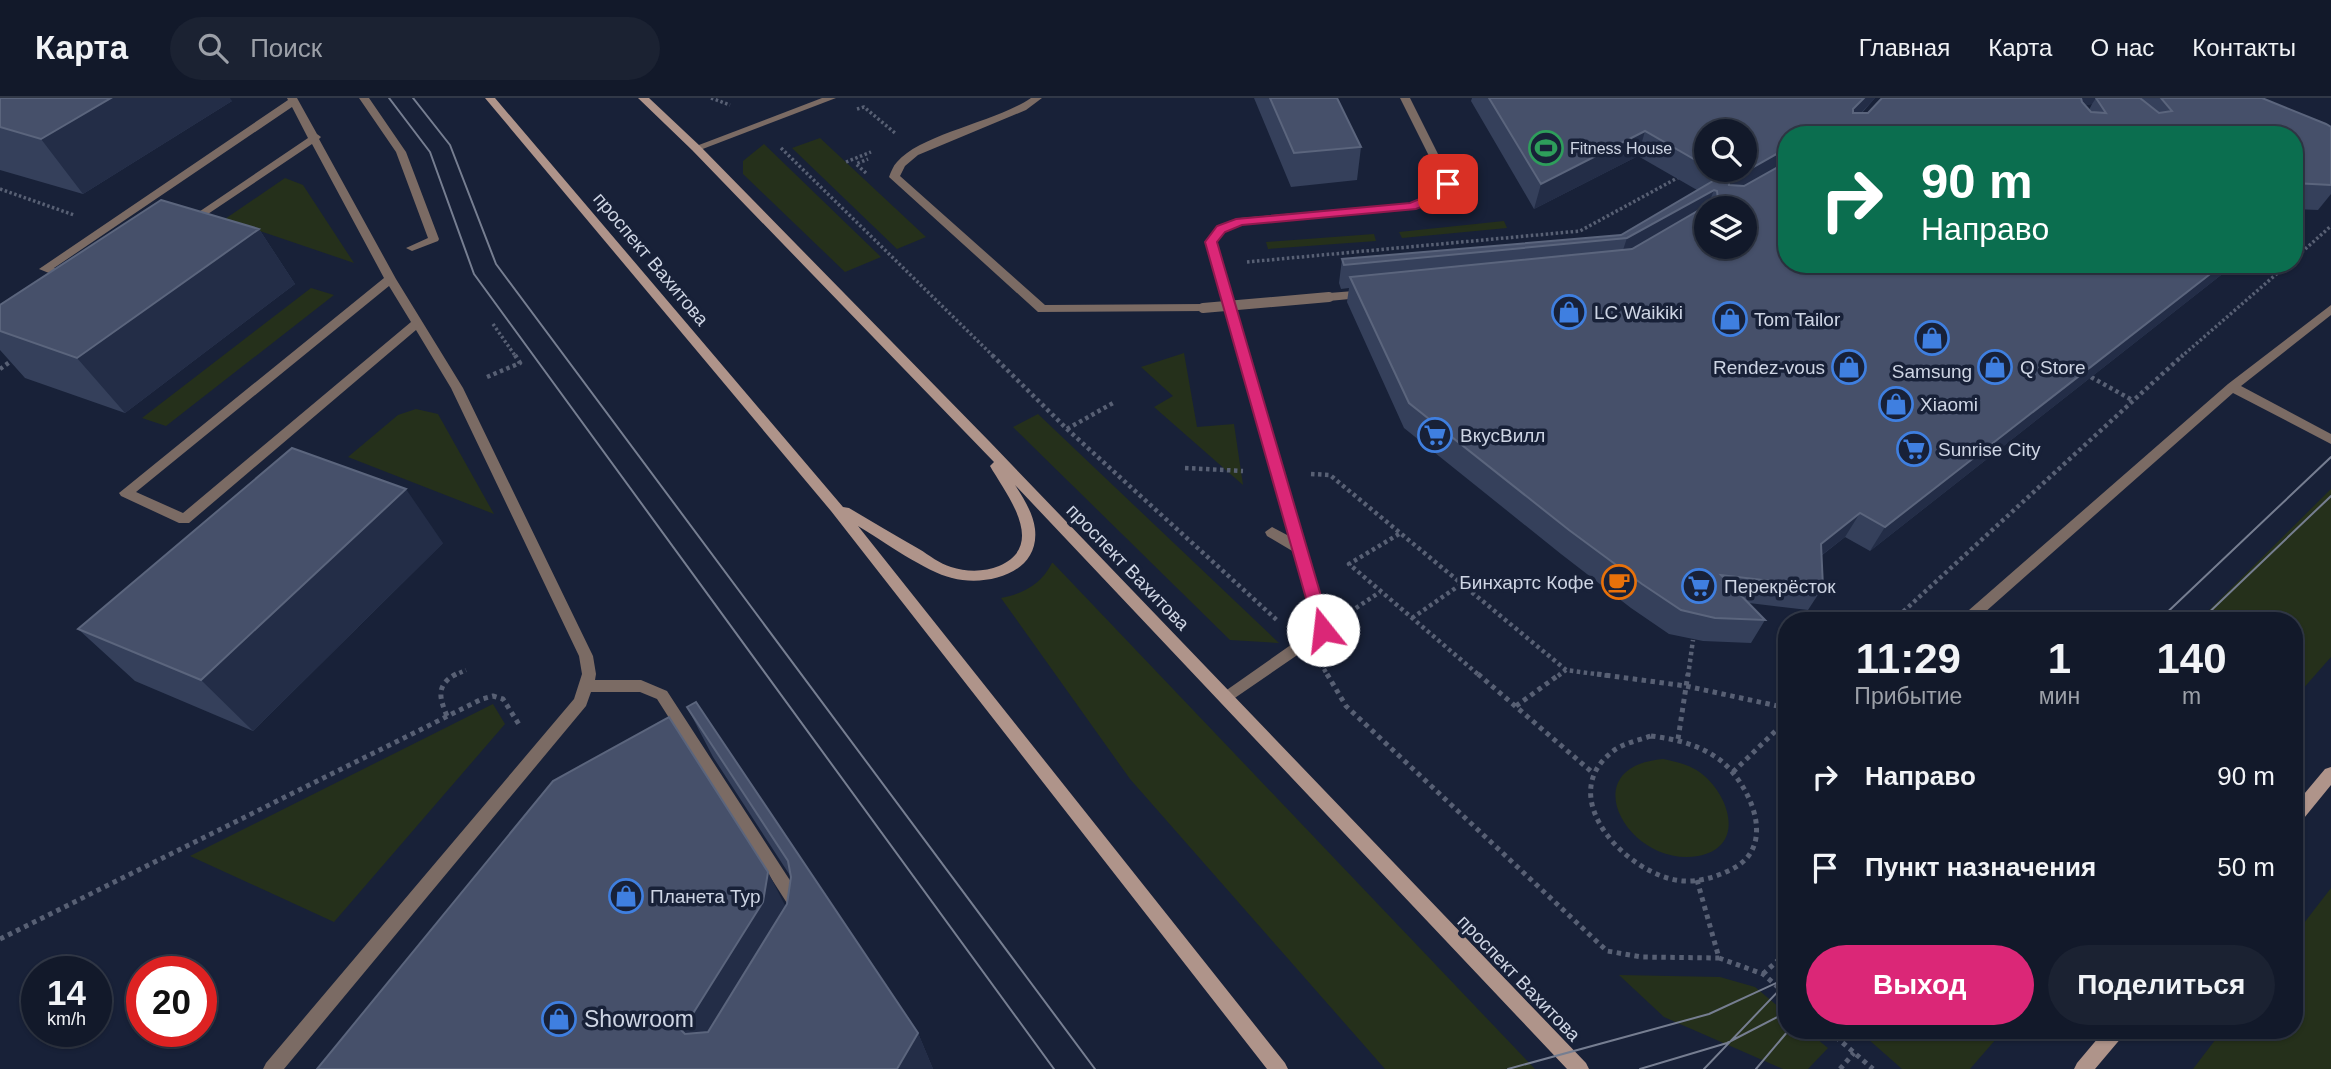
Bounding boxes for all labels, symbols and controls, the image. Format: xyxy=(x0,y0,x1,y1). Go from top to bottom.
search box xyxy=(170,17,660,80)
text: Карта xyxy=(35,29,128,66)
icon: search xyxy=(194,29,232,67)
text: Поиск xyxy=(250,33,322,63)
text: Главная xyxy=(1859,34,1950,61)
text: Карта xyxy=(1988,34,2052,61)
text: О нас xyxy=(2090,34,2154,61)
text: Контакты xyxy=(2192,34,2296,61)
map controls xyxy=(1694,119,1757,259)
button: search xyxy=(1694,119,1757,182)
sports icon: Fitness House xyxy=(1527,129,1565,167)
place label: Fitness House xyxy=(1570,140,1672,157)
pin xyxy=(1418,154,1478,214)
icon: right xyxy=(1806,154,1897,245)
text: 90 m xyxy=(1921,154,2033,208)
icon: arrive xyxy=(1429,165,1467,203)
street label: проспект Вахитова xyxy=(589,188,713,330)
button: layers xyxy=(1694,196,1757,259)
text: Направо xyxy=(1921,211,2049,247)
shop icon: LC Waikiki xyxy=(1550,293,1588,331)
shop icon: Tom Tailor xyxy=(1711,300,1749,338)
place label: LC Waikiki xyxy=(1594,302,1683,323)
place label: Tom Tailor xyxy=(1754,309,1841,330)
shop icon: Samsung xyxy=(1913,319,1951,357)
shop icon: Rendez-vous xyxy=(1830,348,1868,386)
shop icon: Q Store xyxy=(1976,348,2014,386)
place label: Rendez-vous xyxy=(1713,357,1825,378)
place label: Q Store xyxy=(2020,357,2085,378)
place label: Samsung xyxy=(1892,361,1972,382)
shop icon: Xiaomi xyxy=(1877,385,1915,423)
place label: Xiaomi xyxy=(1920,394,1978,415)
supermarket icon: ВкусВилл xyxy=(1416,416,1454,454)
place label: ВкусВилл xyxy=(1460,425,1545,446)
supermarket icon: Sunrise City xyxy=(1895,430,1933,468)
place label: Sunrise City xyxy=(1938,439,2041,460)
street label: проспект Вахитова xyxy=(1062,500,1194,635)
cafe icon: Бинхартс Кофе xyxy=(1600,563,1638,601)
supermarket icon: Перекрёсток xyxy=(1680,567,1718,605)
place label: Бинхартс Кофе xyxy=(1459,572,1594,593)
place label: Перекрёсток xyxy=(1724,576,1836,597)
position arrow xyxy=(1286,593,1360,667)
text: 11:29 xyxy=(1856,635,1961,682)
text: 1 xyxy=(2048,635,2071,682)
text: 140 xyxy=(2157,635,2227,682)
text: Прибытие xyxy=(1854,683,1962,709)
text: мин xyxy=(2039,683,2080,709)
text: m xyxy=(2182,683,2201,709)
icon: right xyxy=(1806,758,1844,796)
text: Направо xyxy=(1865,761,1976,791)
text: 90 m xyxy=(2217,761,2275,791)
icon: arrive xyxy=(1806,849,1844,887)
text: Пункт назначения xyxy=(1865,852,2096,882)
text: 50 m xyxy=(2217,852,2275,882)
shop icon: Планета Тур xyxy=(607,877,645,915)
place label: Планета Тур xyxy=(650,886,760,907)
street label: проспект Вахитова xyxy=(1453,911,1585,1046)
button: Выход xyxy=(1806,945,2034,1025)
button: Поделиться xyxy=(2048,945,2275,1025)
speed limit sign: 20 xyxy=(126,956,217,1047)
text: 14 xyxy=(47,973,86,1012)
shop icon: Showroom xyxy=(540,1000,578,1038)
place label: Showroom xyxy=(584,1006,694,1032)
text: km/h xyxy=(47,1009,86,1029)

